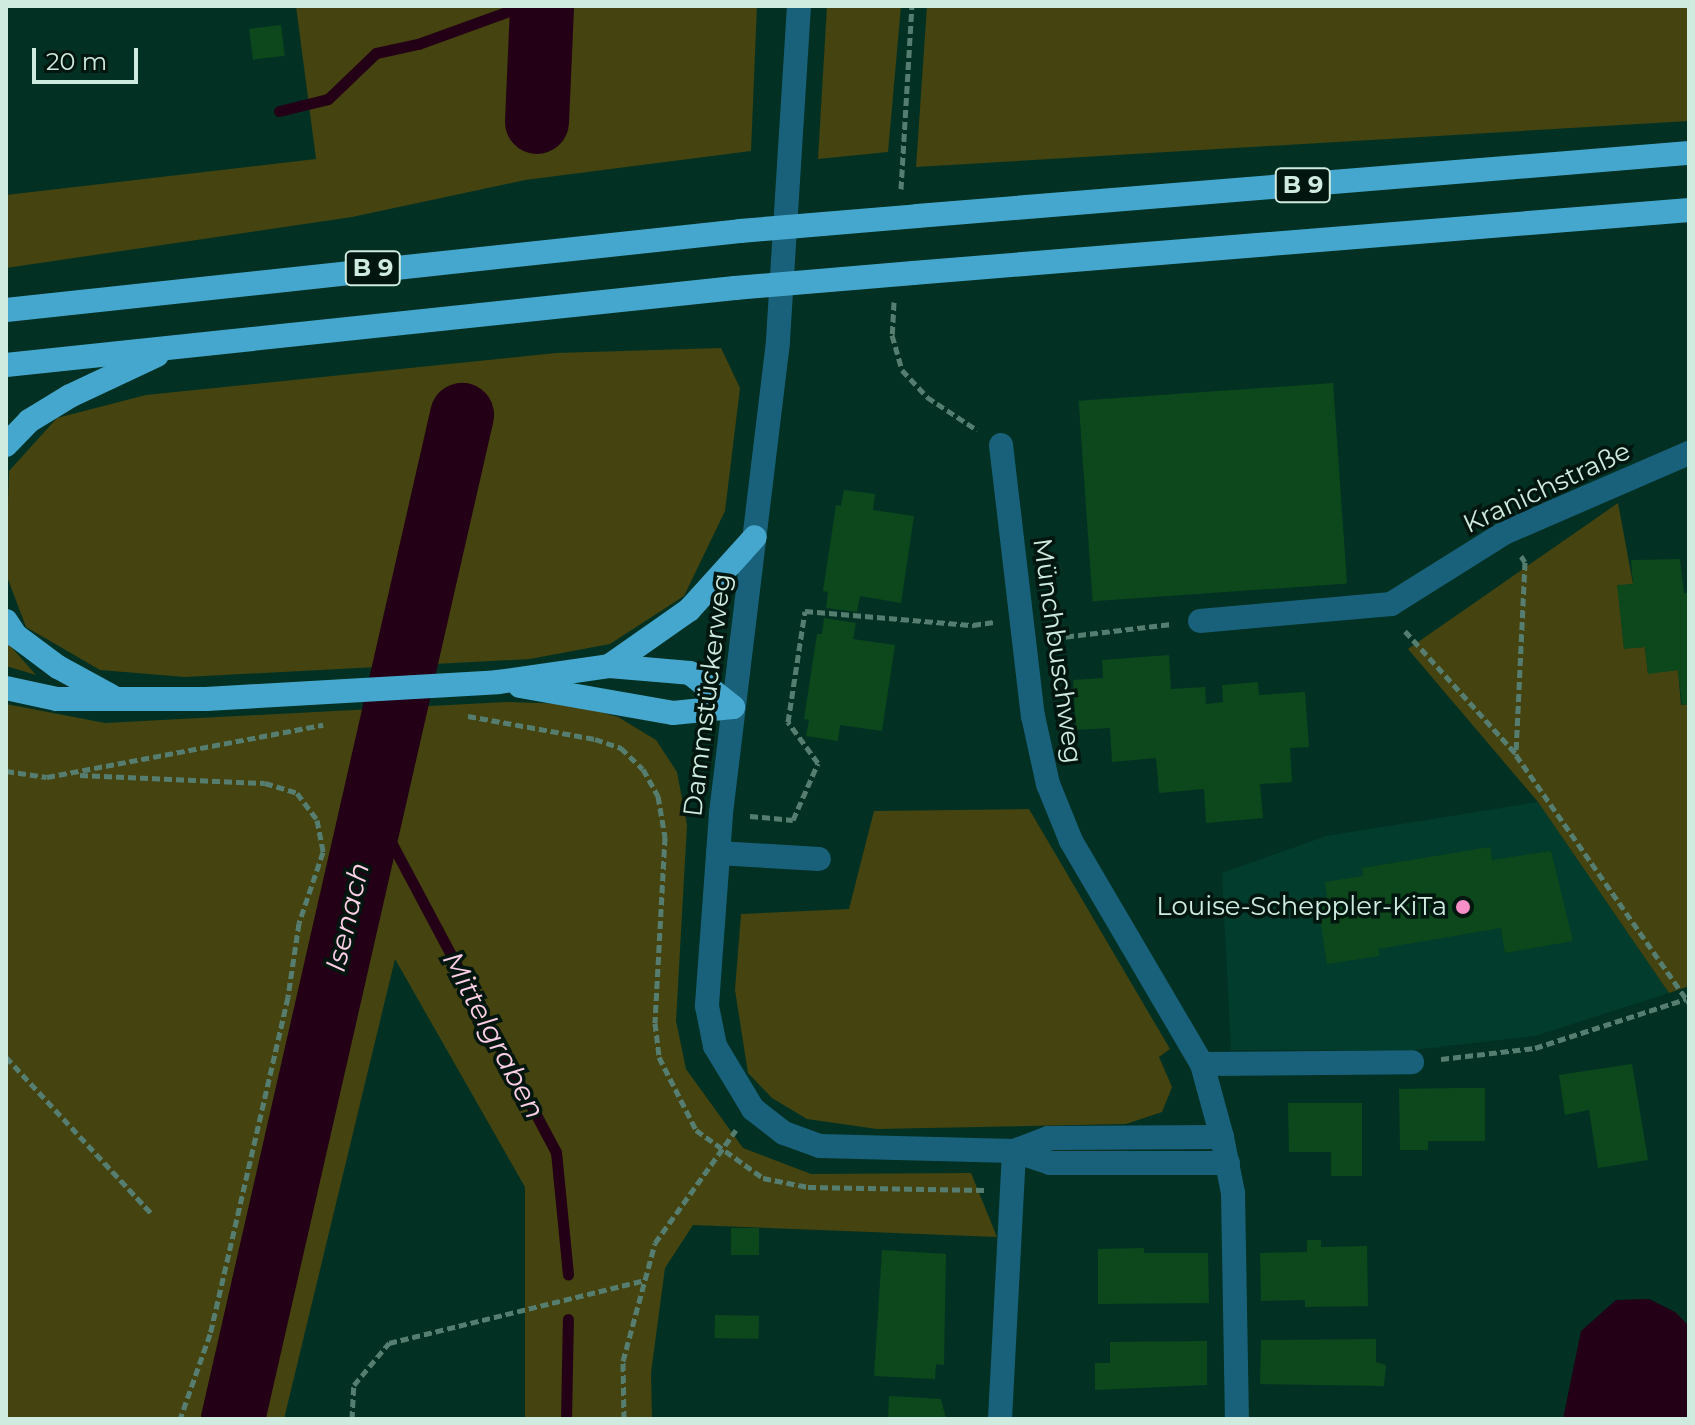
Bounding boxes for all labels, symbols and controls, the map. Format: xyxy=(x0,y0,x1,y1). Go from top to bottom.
scale bar xyxy=(36,32,142,82)
text: 20 m xyxy=(46,47,107,76)
road number: B 9 xyxy=(1273,165,1333,205)
road number: B 9 xyxy=(343,248,403,288)
street label: Kranichstraße xyxy=(1459,436,1635,540)
street label: Münchbuschweg xyxy=(1026,536,1088,766)
street label: Dammstückerweg xyxy=(678,572,738,818)
water label: Isenach xyxy=(318,859,376,975)
place label: Louise-Scheppler-KiTa xyxy=(1156,891,1447,923)
marker: Louise-Scheppler-KiTa xyxy=(1454,898,1472,916)
water label: Mittelgraben xyxy=(436,946,552,1124)

